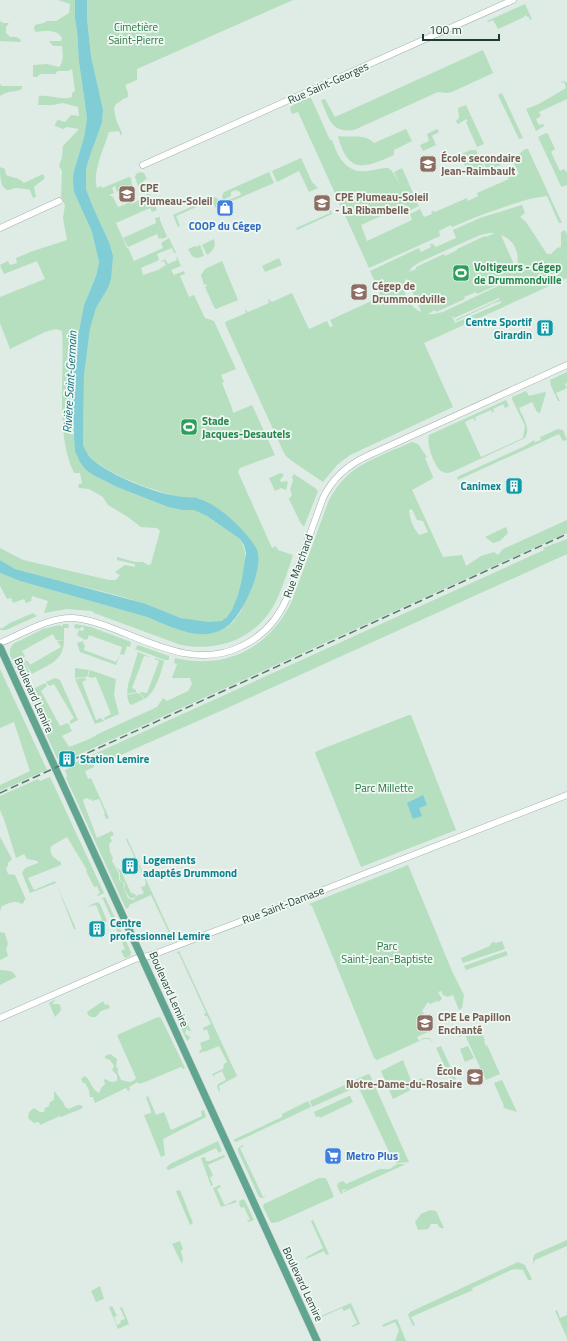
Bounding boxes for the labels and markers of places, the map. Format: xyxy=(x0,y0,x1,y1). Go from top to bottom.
place label: École secondaire Jean-Raimbault xyxy=(441,150,521,179)
school or university icon: École secondaire Jean-Raimbault xyxy=(418,154,438,174)
place label: CPE Plumeau-Soleil xyxy=(140,180,213,209)
school or university icon: CPE Plumeau-Soleil xyxy=(117,184,137,204)
place label: CPE Plumeau-Soleil - La Ribambelle xyxy=(335,189,429,218)
school or university icon: CPE Plumeau-Soleil - La Ribambelle xyxy=(312,193,332,213)
shop icon: COOP du Cégep xyxy=(215,198,235,218)
place label: COOP du Cégep xyxy=(189,218,261,234)
place label: Voltigeurs - Cégep de Drummondville xyxy=(474,259,562,288)
sports icon: Voltigeurs - Cégep de Drummondville xyxy=(451,263,471,283)
place label: Cégep de Drummondville xyxy=(372,278,446,307)
school or university icon: Cégep de Drummondville xyxy=(349,282,369,302)
place label: Centre Sportif Girardin xyxy=(466,314,532,343)
building icon: Centre Sportif Girardin xyxy=(535,318,555,338)
place label: Stade Jacques-Desautels xyxy=(202,413,291,442)
sports icon: Stade Jacques-Desautels xyxy=(179,417,199,437)
building icon: Canimex xyxy=(504,476,524,496)
place label: Canimex xyxy=(460,478,502,494)
building icon: Station Lemire xyxy=(57,749,77,769)
place label: Station Lemire xyxy=(80,751,150,767)
place label: Logements adaptés Drummond xyxy=(143,852,237,881)
building icon: Logements adaptés Drummond xyxy=(120,856,140,876)
place label: Centre professionnel Lemire xyxy=(110,915,211,944)
building icon: Centre professionnel Lemire xyxy=(87,919,107,939)
place label: CPE Le Papillon Enchanté xyxy=(438,1009,511,1038)
school or university icon: CPE Le Papillon Enchanté xyxy=(415,1013,435,1033)
place label: École Notre-Dame-du-Rosaire xyxy=(346,1063,462,1092)
school or university icon: École Notre-Dame-du-Rosaire xyxy=(465,1067,485,1087)
supermarket icon: Metro Plus xyxy=(323,1146,343,1166)
place label: Metro Plus xyxy=(346,1148,398,1164)

